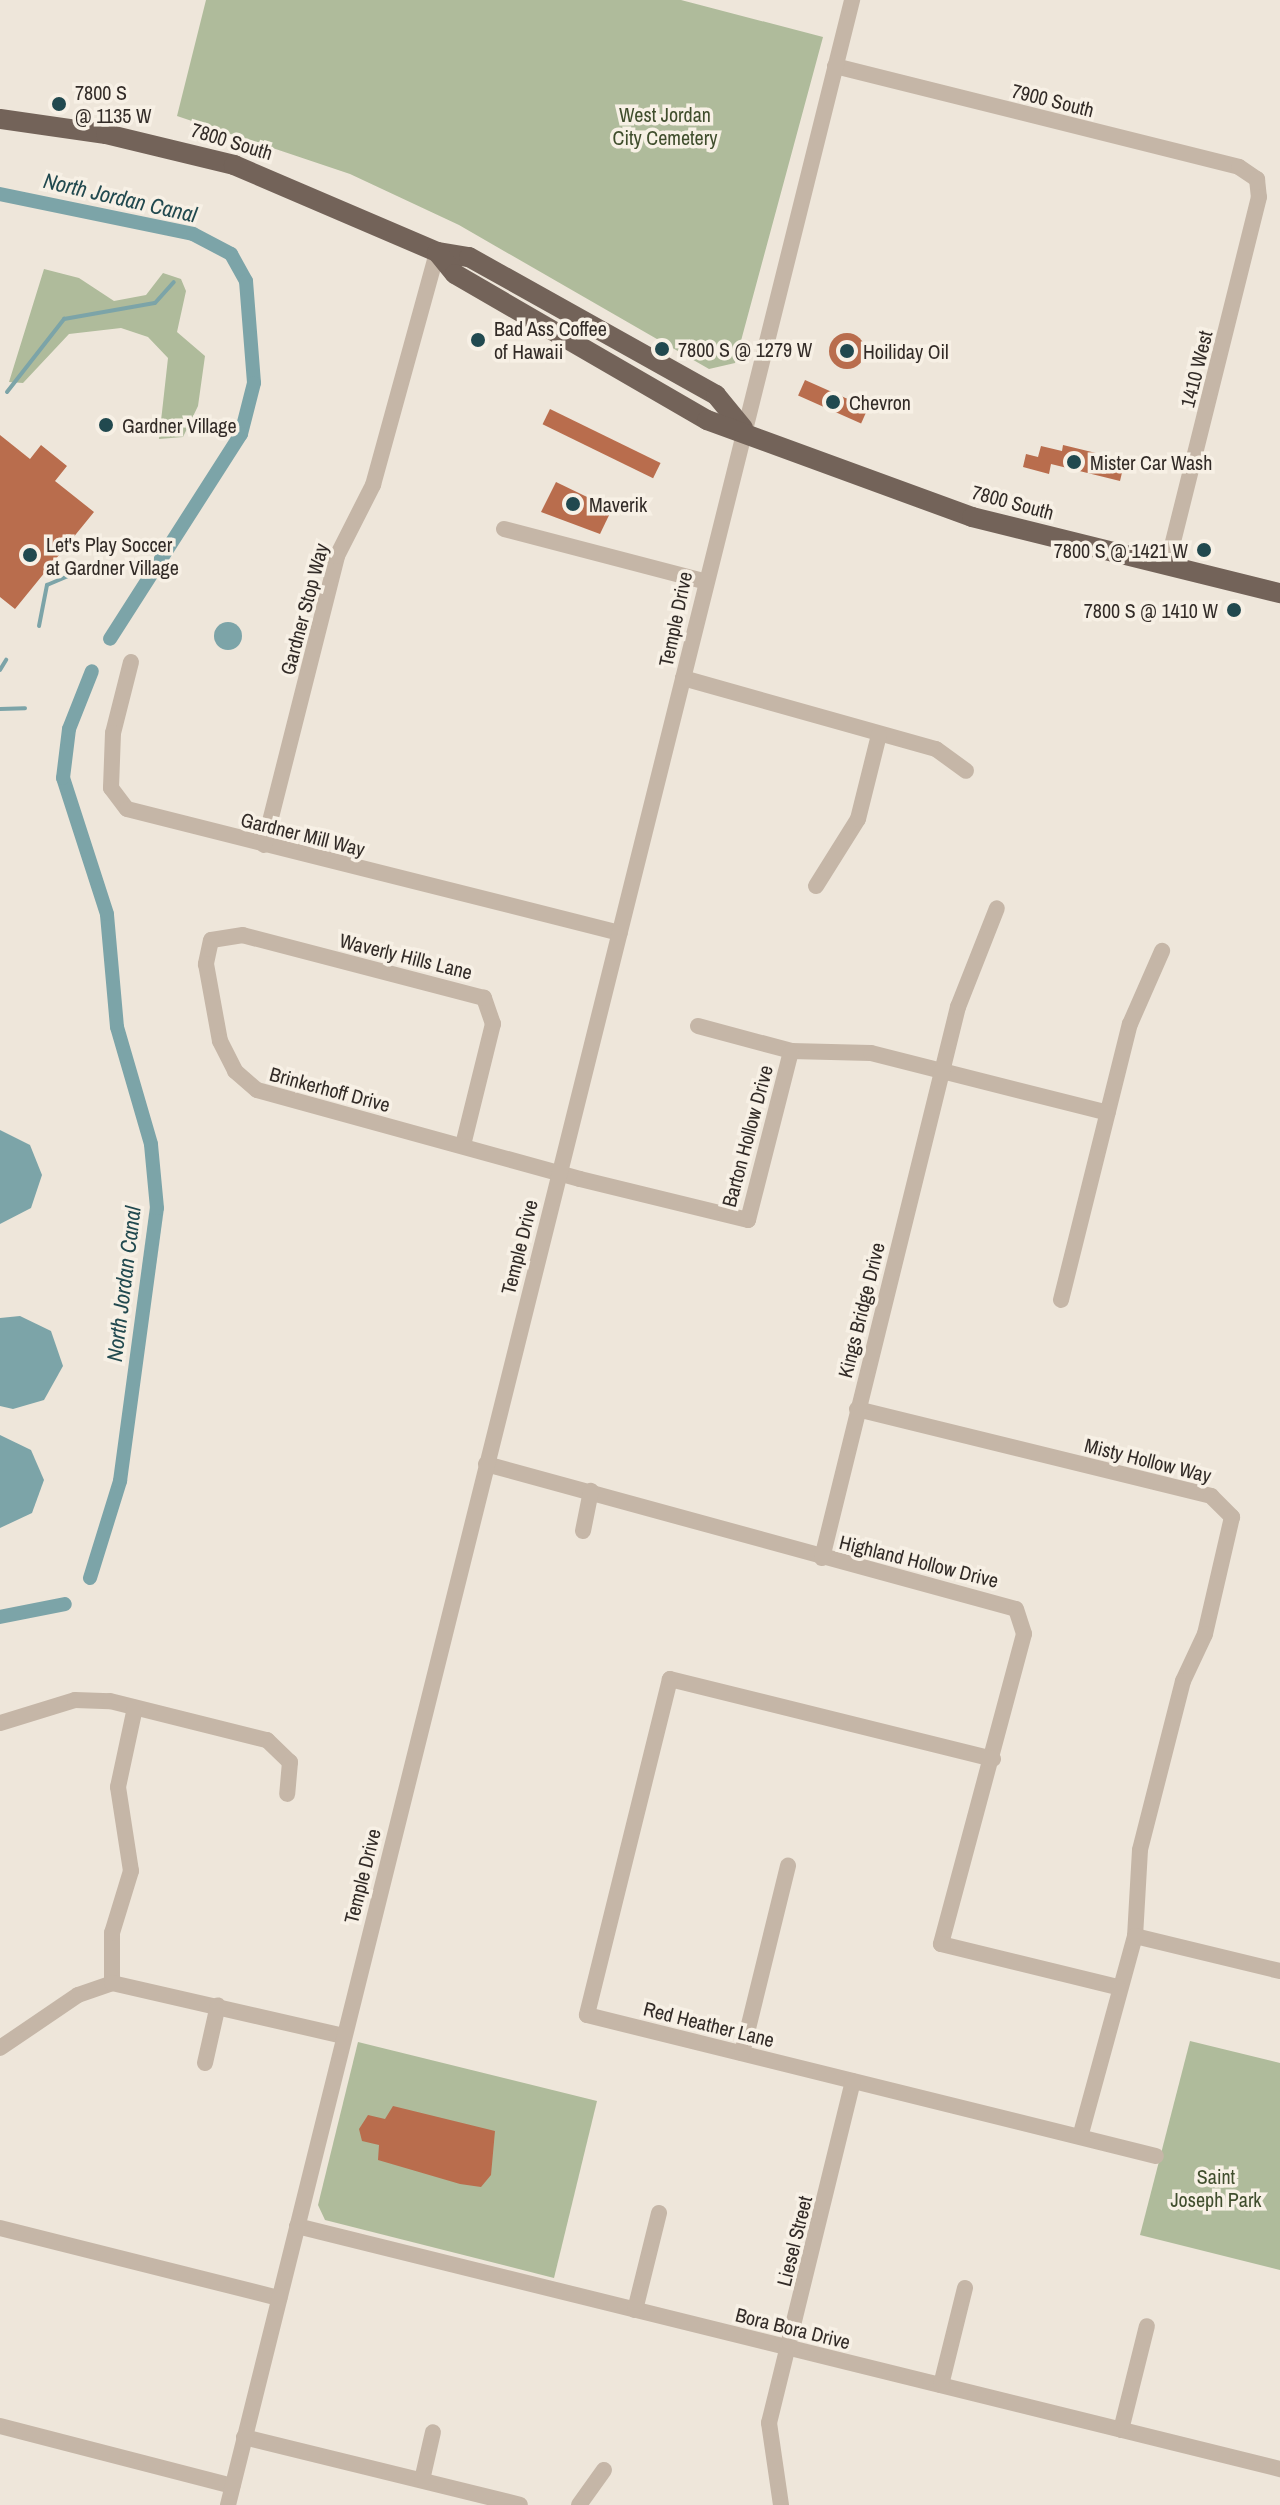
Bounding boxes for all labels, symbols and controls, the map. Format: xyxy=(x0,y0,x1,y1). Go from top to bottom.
street label: 7900 South xyxy=(1009,78,1097,122)
place label: 7800 S @ 1135 W xyxy=(75,80,152,127)
marker: 7800 S @ 1135 W xyxy=(50,95,68,113)
park label: West Jordan City Cemetery xyxy=(613,102,717,149)
street label: 7800 South xyxy=(188,117,276,165)
water label: North Jordan Canal xyxy=(41,168,199,228)
place label: Bad Ass Coffee of Hawaii xyxy=(494,316,608,363)
street label: 1410 West xyxy=(1175,328,1217,410)
marker: Bad Ass Coffee of Hawaii xyxy=(469,331,487,349)
place label: 7800 S @ 1279 W xyxy=(678,337,812,361)
place label: Hoiliday Oil xyxy=(863,339,949,363)
marker: 7800 S @ 1279 W xyxy=(653,340,671,358)
marker: Hoiliday Oil xyxy=(838,342,856,360)
place label: Chevron xyxy=(849,390,911,414)
marker: Chevron xyxy=(824,393,842,411)
place label: Gardner Village xyxy=(122,413,237,437)
marker: Gardner Village xyxy=(97,416,115,434)
place label: Mister Car Wash xyxy=(1090,450,1212,474)
marker: Mister Car Wash xyxy=(1065,453,1083,471)
street label: 7800 South xyxy=(969,480,1057,524)
place label: Maverik xyxy=(589,492,647,516)
marker: Maverik xyxy=(564,495,582,513)
place label: Let's Play Soccer at Gardner Village xyxy=(46,532,179,579)
place label: 7800 S @ 1421 W xyxy=(1054,538,1188,562)
street label: Gardner Stop Way xyxy=(275,541,333,677)
marker: 7800 S @ 1421 W xyxy=(1195,541,1213,559)
marker: Let's Play Soccer at Gardner Village xyxy=(21,546,39,564)
street label: Temple Drive xyxy=(653,569,697,669)
place label: 7800 S @ 1410 W xyxy=(1084,598,1218,622)
marker: 7800 S @ 1410 W xyxy=(1225,601,1243,619)
street label: Gardner Mill Way xyxy=(238,807,368,861)
street label: Waverly Hills Lane xyxy=(337,928,475,984)
street label: Brinkerhoff Drive xyxy=(267,1061,393,1117)
street label: Barton Hollow Drive xyxy=(717,1062,777,1210)
street label: Temple Drive xyxy=(496,1197,542,1297)
water label: North Jordan Canal xyxy=(101,1205,147,1363)
street label: Kings Bridge Drive xyxy=(833,1240,889,1380)
street label: Misty Hollow Way xyxy=(1082,1433,1214,1487)
street label: Highland Hollow Drive xyxy=(837,1530,1001,1592)
street label: Temple Drive xyxy=(339,1826,385,1926)
street label: Red Heather Lane xyxy=(641,1996,777,2052)
park label: Saint Joseph Park xyxy=(1170,2165,1262,2212)
street label: Liesel Street xyxy=(771,2193,817,2289)
street label: Bora Bora Drive xyxy=(733,2302,853,2354)

